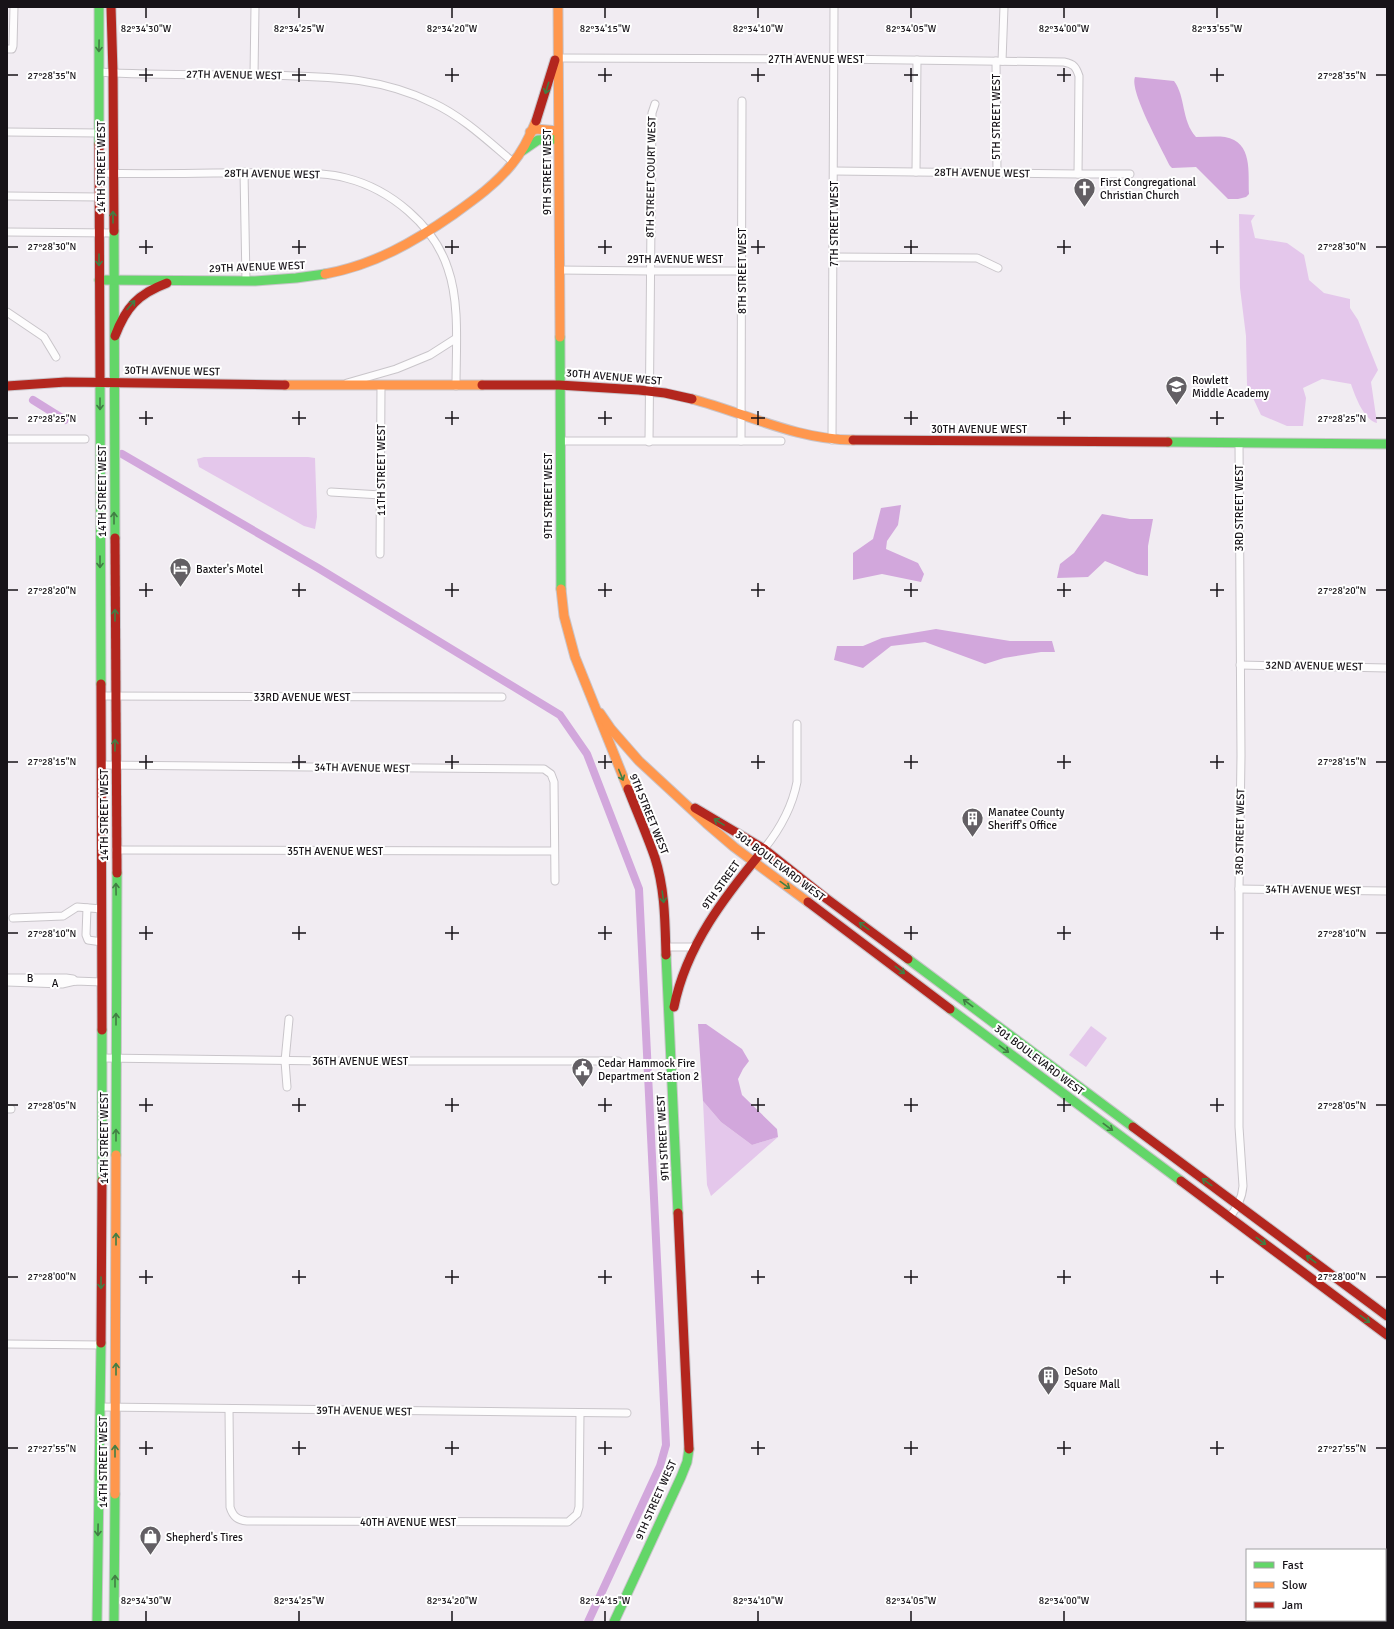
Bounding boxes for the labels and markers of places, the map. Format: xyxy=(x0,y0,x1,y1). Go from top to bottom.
church icon: First Congregational Christian Church xyxy=(1071,175,1097,208)
place label: First Congregational Christian Church xyxy=(1100,176,1196,202)
school or university icon: Rowlett Middle Academy xyxy=(1163,373,1189,406)
place label: Rowlett Middle Academy xyxy=(1192,374,1270,400)
hotel icon: Baxter's Motel xyxy=(167,556,193,589)
place label: Baxter's Motel xyxy=(196,563,263,576)
building icon: Manatee County Sheriff's Office xyxy=(960,805,986,838)
place label: Manatee County Sheriff's Office xyxy=(988,806,1065,832)
public building icon: Cedar Hammock Fire Department Station 2 xyxy=(570,1056,596,1089)
place label: Cedar Hammock Fire Department Station 2 xyxy=(598,1057,699,1083)
building icon: DeSoto Square Mall xyxy=(1036,1364,1062,1397)
place label: DeSoto Square Mall xyxy=(1064,1365,1120,1391)
shop icon: Shepherd's Tires xyxy=(137,1524,163,1557)
place label: Shepherd's Tires xyxy=(166,1531,243,1544)

